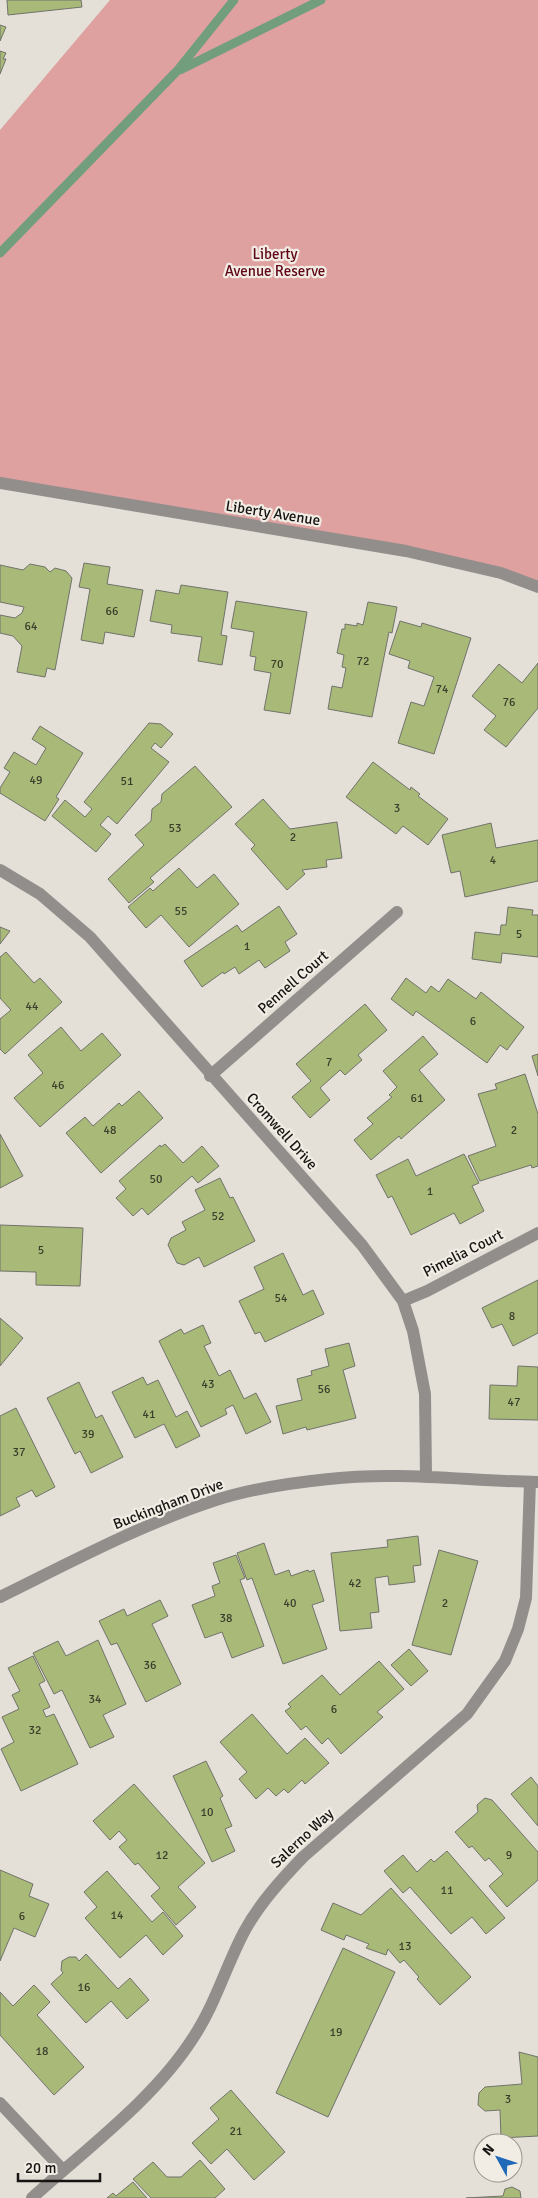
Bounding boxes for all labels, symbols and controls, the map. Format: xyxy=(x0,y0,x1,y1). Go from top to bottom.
park label: Liberty Avenue Reserve xyxy=(225,245,325,280)
street label: Liberty Avenue xyxy=(224,497,322,529)
house number: 66 xyxy=(106,604,118,619)
house number: 64 xyxy=(25,619,38,634)
house number: 72 xyxy=(357,654,369,669)
house number: 70 xyxy=(271,657,283,672)
house number: 74 xyxy=(436,682,449,697)
house number: 76 xyxy=(503,695,515,710)
house number: 49 xyxy=(30,773,42,788)
house number: 51 xyxy=(121,774,133,789)
house number: 3 xyxy=(394,801,400,816)
house number: 53 xyxy=(169,821,181,836)
house number: 2 xyxy=(290,830,296,845)
house number: 4 xyxy=(490,853,497,868)
house number: 55 xyxy=(175,904,187,919)
house number: 5 xyxy=(516,927,522,942)
house number: 1 xyxy=(244,939,250,954)
street label: Pennell Court xyxy=(254,947,332,1017)
house number: 44 xyxy=(26,999,39,1014)
house number: 6 xyxy=(470,1014,476,1029)
house number: 7 xyxy=(326,1055,332,1070)
house number: 46 xyxy=(52,1078,64,1093)
street label: Cromwell Drive xyxy=(243,1089,321,1173)
house number: 61 xyxy=(411,1091,423,1106)
house number: 48 xyxy=(104,1123,116,1138)
house number: 2 xyxy=(511,1123,517,1138)
house number: 50 xyxy=(150,1172,162,1187)
house number: 1 xyxy=(427,1184,433,1199)
house number: 52 xyxy=(212,1209,224,1224)
street label: Pimelia Court xyxy=(420,1225,506,1281)
house number: 5 xyxy=(38,1243,44,1258)
house number: 54 xyxy=(275,1291,288,1306)
house number: 8 xyxy=(509,1309,515,1324)
house number: 43 xyxy=(202,1377,214,1392)
house number: 56 xyxy=(318,1382,330,1397)
house number: 47 xyxy=(508,1395,520,1410)
house number: 41 xyxy=(143,1407,155,1422)
house number: 39 xyxy=(82,1427,94,1442)
house number: 37 xyxy=(13,1445,25,1460)
street label: Buckingham Drive xyxy=(110,1475,226,1533)
house number: 42 xyxy=(349,1576,361,1591)
house number: 40 xyxy=(284,1596,296,1611)
house number: 2 xyxy=(442,1596,448,1611)
house number: 38 xyxy=(220,1611,232,1626)
house number: 36 xyxy=(144,1658,156,1673)
house number: 34 xyxy=(89,1692,102,1707)
house number: 6 xyxy=(331,1702,337,1717)
house number: 32 xyxy=(29,1723,41,1738)
street label: Salerno Way xyxy=(267,1804,337,1872)
house number: 10 xyxy=(201,1805,213,1820)
house number: 12 xyxy=(156,1848,168,1863)
house number: 9 xyxy=(506,1848,512,1863)
house number: 11 xyxy=(441,1883,453,1898)
house number: 14 xyxy=(111,1908,124,1923)
house number: 6 xyxy=(19,1909,25,1924)
house number: 13 xyxy=(399,1939,411,1954)
house number: 16 xyxy=(78,1980,90,1995)
house number: 19 xyxy=(330,2025,342,2040)
house number: 18 xyxy=(36,2044,48,2059)
house number: 3 xyxy=(505,2092,511,2107)
house number: 21 xyxy=(230,2124,242,2139)
north arrow xyxy=(473,2133,523,2183)
text: N xyxy=(479,2141,498,2159)
scale bar xyxy=(18,2150,100,2182)
text: 20 m xyxy=(25,2159,56,2177)

